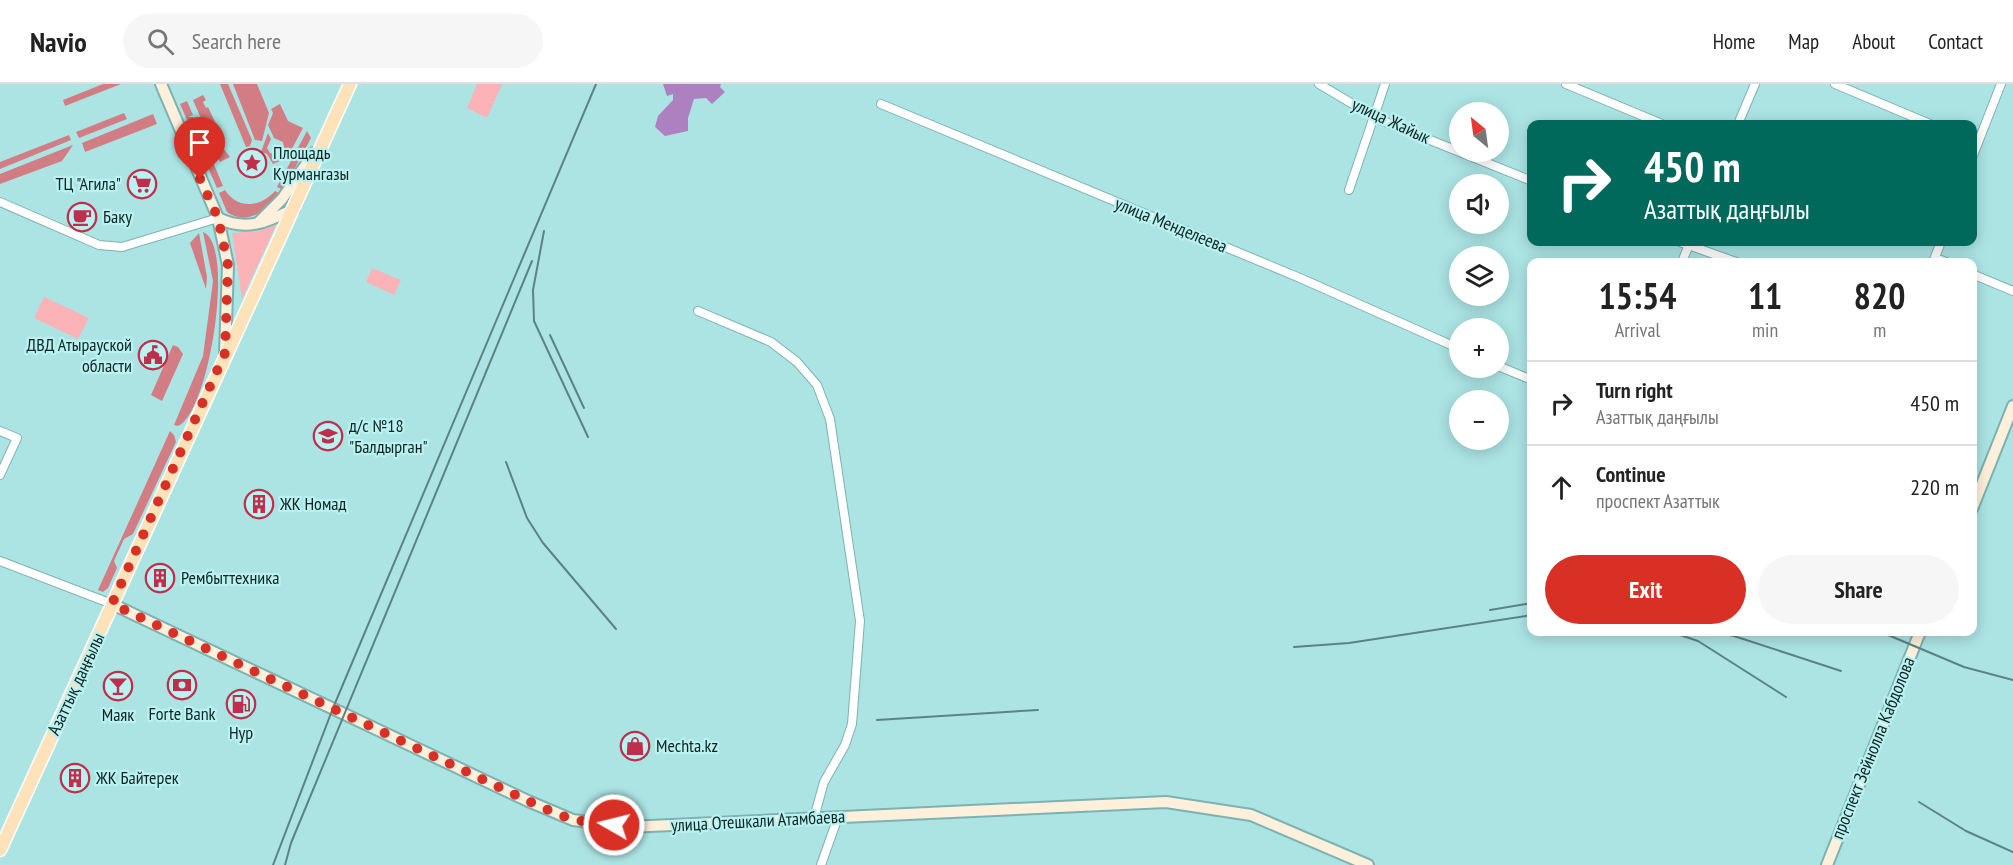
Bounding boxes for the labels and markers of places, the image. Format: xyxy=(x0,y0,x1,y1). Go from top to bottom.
pin xyxy=(174,117,225,179)
place label: Площадь Курмангазы xyxy=(273,141,349,185)
place icon: Площадь Курмангазы xyxy=(236,147,268,179)
supermarket icon: ТЦ "Агила" xyxy=(126,168,158,200)
place label: ТЦ "Агила" xyxy=(55,172,121,195)
cafe icon: Баку xyxy=(66,201,98,233)
place label: Баку xyxy=(103,205,132,228)
place label: ДВД Атырауской области xyxy=(26,333,132,377)
public building icon: ДВД Атырауской области xyxy=(137,339,169,371)
place label: д/с №18 "Балдырган" xyxy=(349,414,428,458)
school or university icon: д/с №18 "Балдырган" xyxy=(312,420,344,452)
building icon: ЖК Номад xyxy=(243,488,275,520)
place label: ЖК Номад xyxy=(279,492,346,515)
building icon: Рембыттехника xyxy=(144,562,176,594)
place label: Рембыттехника xyxy=(181,566,279,589)
bank icon: Forte Bank xyxy=(166,669,198,701)
bar icon: Маяк xyxy=(102,670,134,702)
fuel station icon: Нур xyxy=(225,688,257,720)
place label: Forte Bank xyxy=(148,702,216,725)
place label: Маяк xyxy=(102,703,134,726)
place label: Нур xyxy=(229,721,253,744)
shop icon: Mechta.kz xyxy=(619,730,651,762)
place label: Mechta.kz xyxy=(656,734,718,757)
building icon: ЖК Байтерек xyxy=(59,762,91,794)
place label: ЖК Байтерек xyxy=(95,766,179,789)

